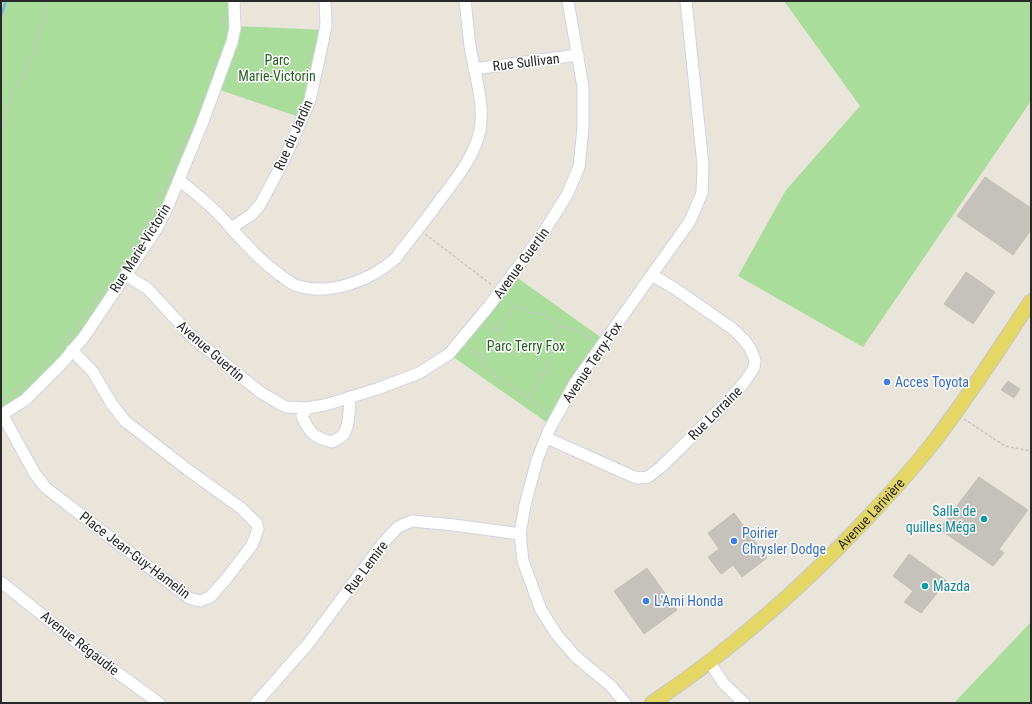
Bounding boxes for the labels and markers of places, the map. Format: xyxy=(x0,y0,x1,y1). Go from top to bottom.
place label: Acces Toyota xyxy=(895,374,969,390)
marker: Acces Toyota xyxy=(882,377,892,387)
place label: Salle de quilles Méga xyxy=(906,503,976,535)
marker: Salle de quilles Méga xyxy=(979,514,989,524)
place label: Poirier Chrysler Dodge xyxy=(742,525,826,557)
marker: Poirier Chrysler Dodge xyxy=(729,536,739,546)
place label: Mazda xyxy=(933,578,970,594)
marker: Mazda xyxy=(920,581,930,591)
place label: L'Ami Honda xyxy=(654,593,723,609)
marker: L'Ami Honda xyxy=(641,596,651,606)

